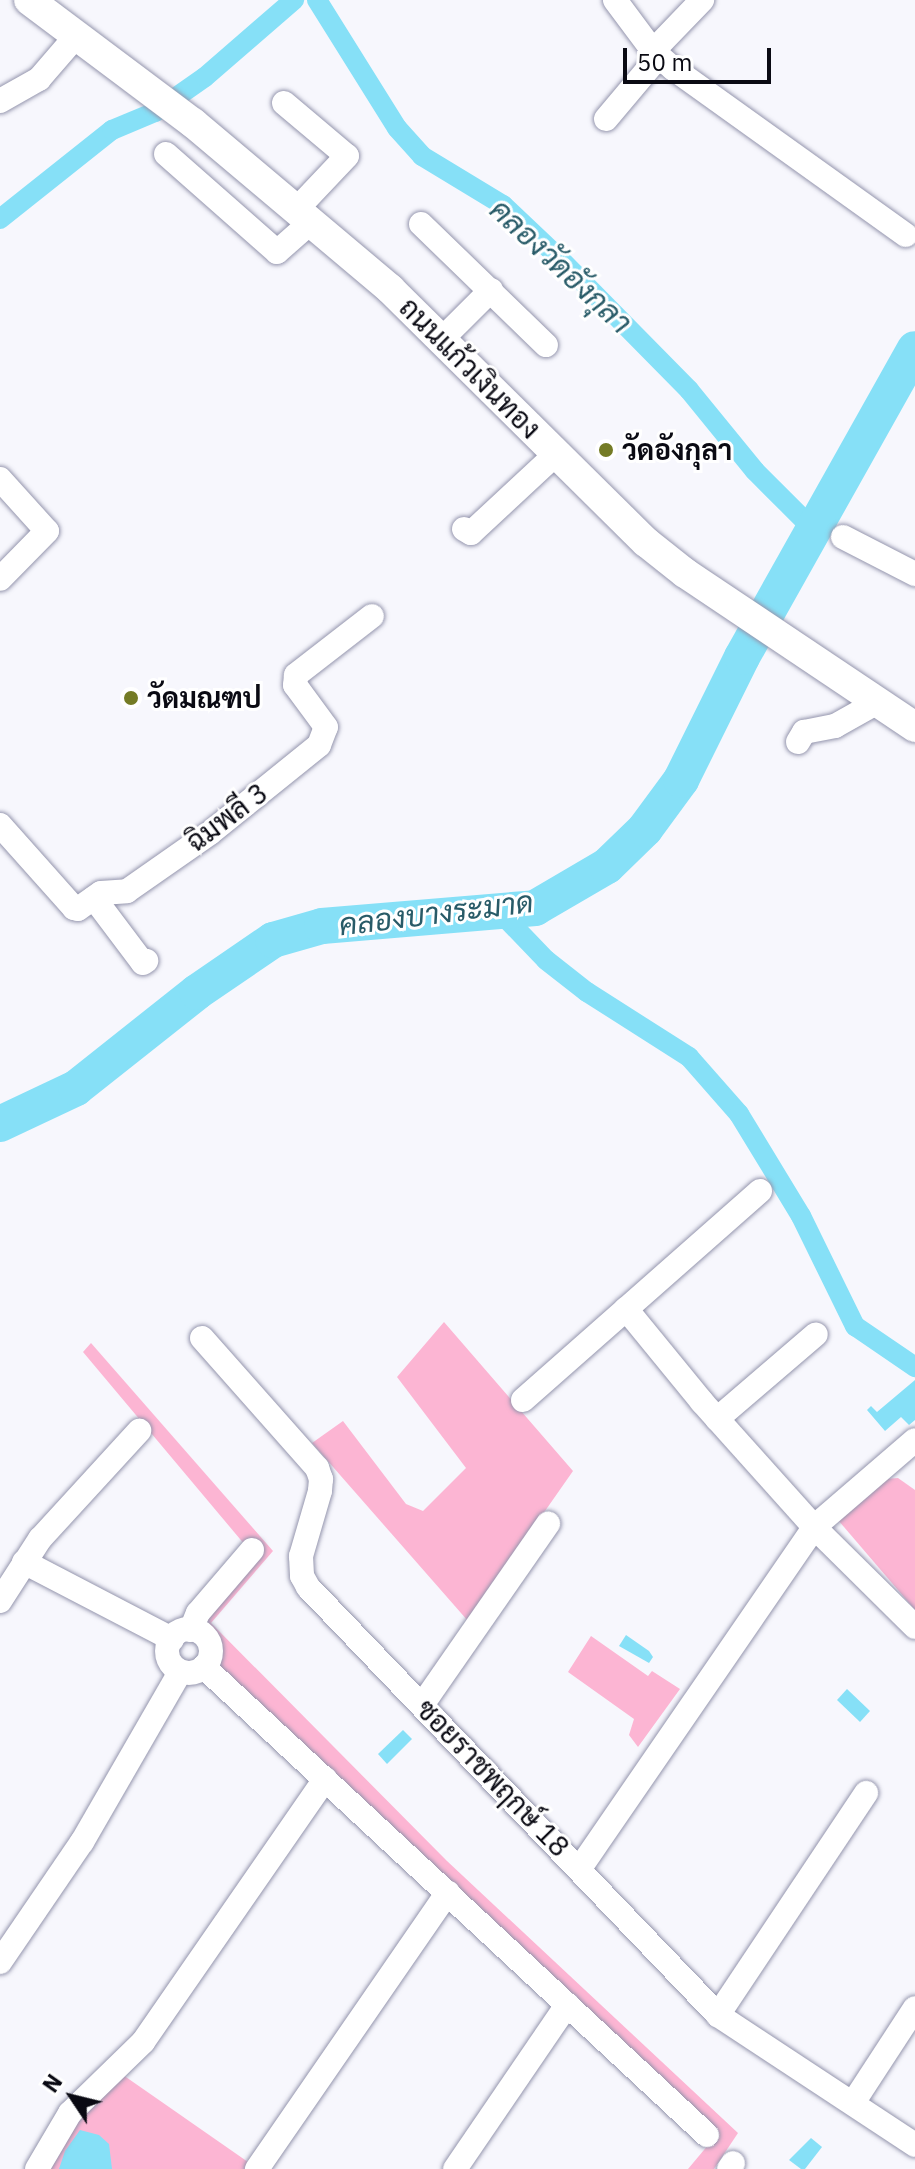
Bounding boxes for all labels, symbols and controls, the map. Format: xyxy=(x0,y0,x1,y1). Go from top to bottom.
scale bar xyxy=(627,32,775,82)
text: 50 m xyxy=(637,46,692,78)
water label: คลองวัดอังกุลา xyxy=(483,191,639,341)
street label: ถนนแก้วเงินทอง xyxy=(393,291,547,445)
place label: วัดอังกุลา xyxy=(622,433,732,467)
marker: วัดอังกุลา xyxy=(597,441,615,459)
place label: วัดมณฑป xyxy=(147,681,262,715)
marker: วัดมณฑป xyxy=(122,689,140,707)
street label: ฉิมพลี 3 xyxy=(180,776,274,858)
water label: คลองบางระมาด xyxy=(337,883,535,943)
street label: ซอยราชพฤกษ์ 18 xyxy=(410,1692,576,1864)
north arrow xyxy=(32,2057,112,2137)
text: N xyxy=(35,2068,68,2098)

